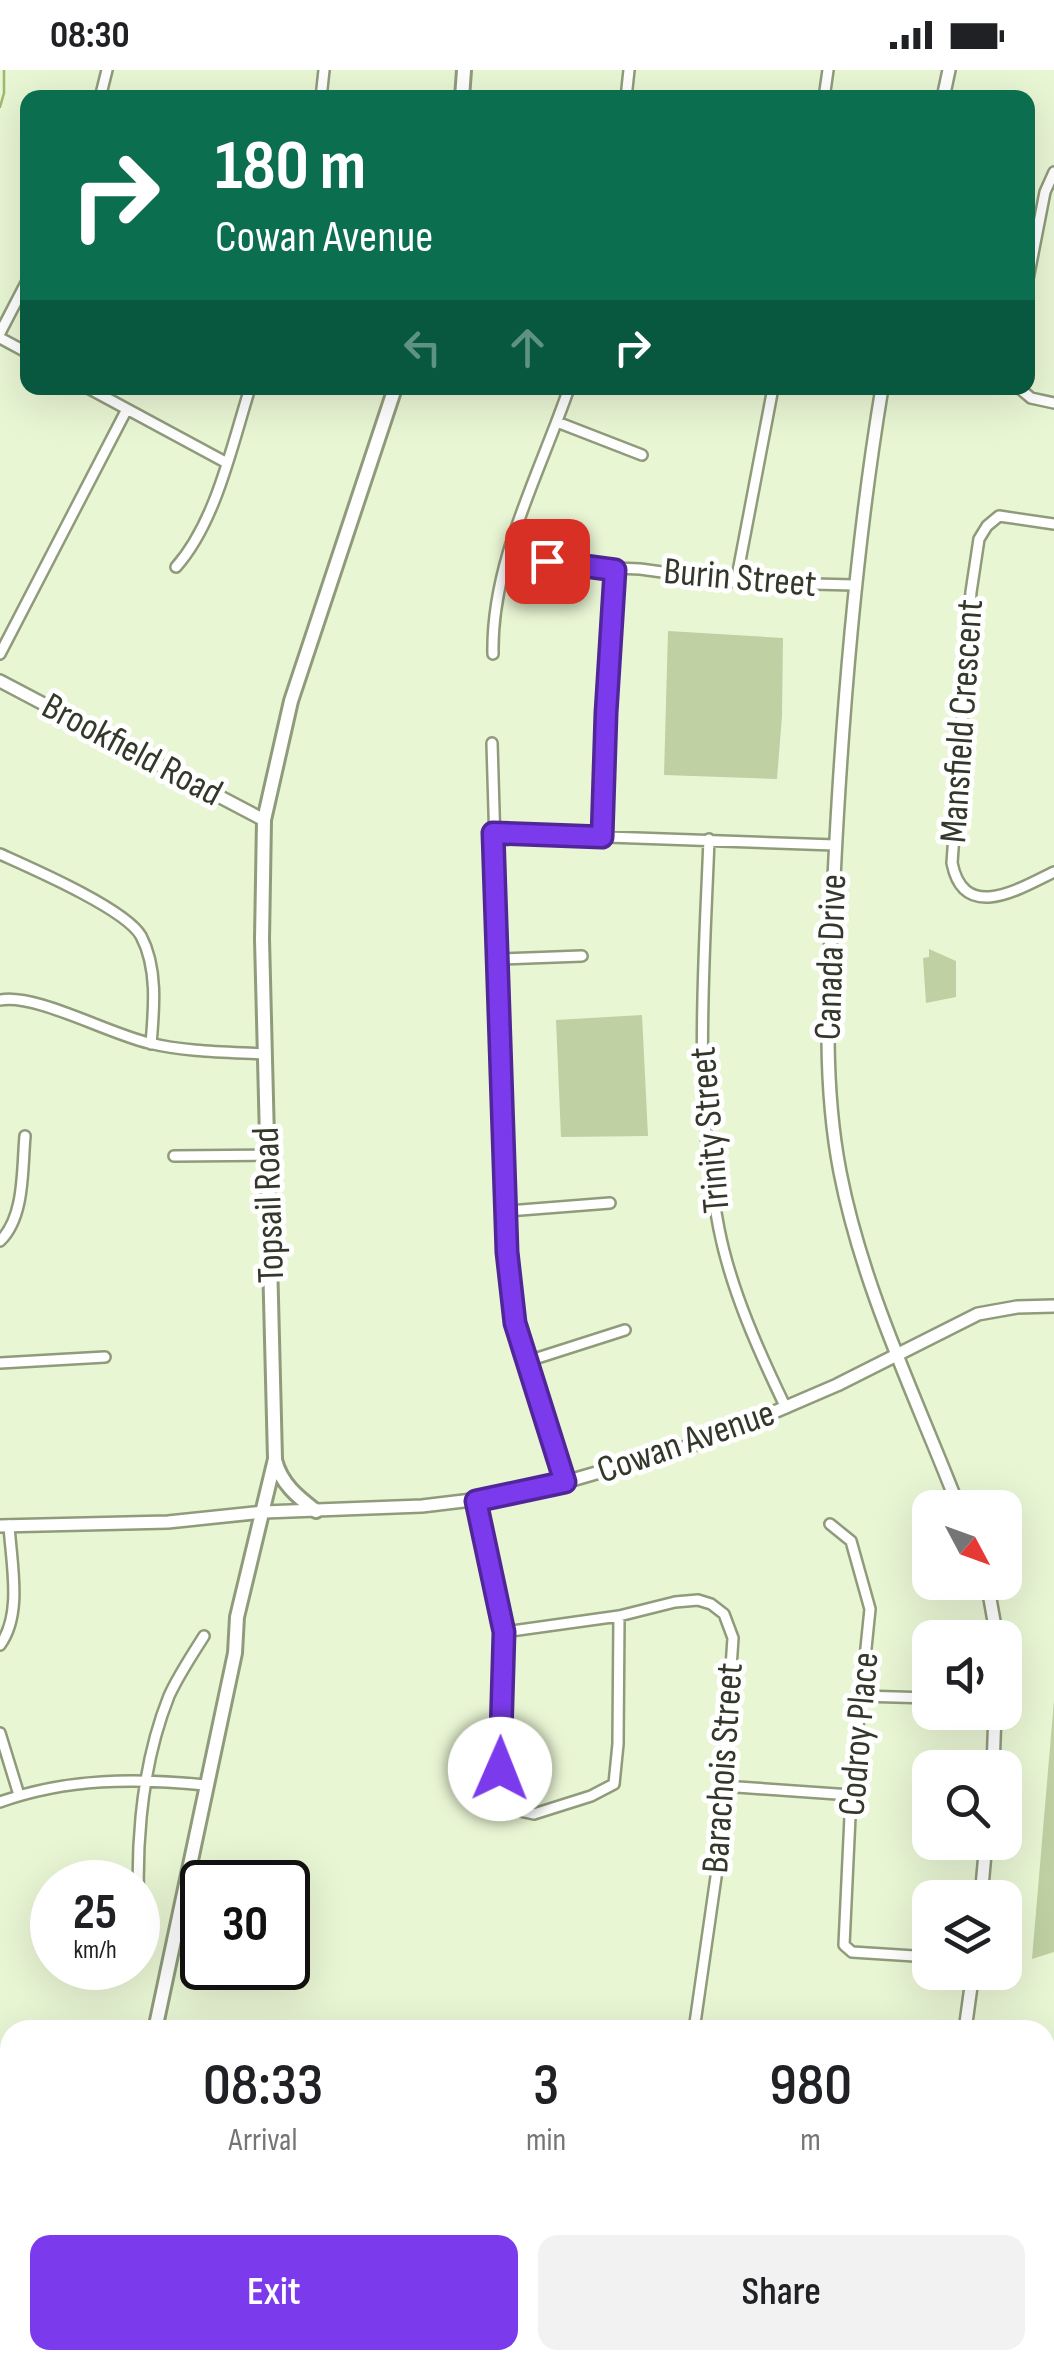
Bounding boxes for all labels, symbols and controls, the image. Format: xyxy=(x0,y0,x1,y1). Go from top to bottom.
text: 08:30 xyxy=(50,13,130,58)
text: 180 m xyxy=(215,125,366,209)
icon: right xyxy=(50,130,180,260)
text: Cowan Avenue xyxy=(215,210,433,265)
icon: left xyxy=(395,320,450,375)
icon: ahead xyxy=(500,320,555,375)
icon: right xyxy=(605,320,660,375)
pin xyxy=(505,519,590,604)
icon: arrive xyxy=(520,534,575,589)
street label: Burin Street xyxy=(662,549,818,607)
street label: Mansfield Crescent xyxy=(931,598,993,844)
street label: Brookfield Road xyxy=(34,684,230,816)
street label: Canada Drive xyxy=(806,873,856,1041)
street label: Trinity Street xyxy=(680,1045,740,1215)
street label: Topsail Road xyxy=(244,1126,294,1284)
street label: Cowan Avenue xyxy=(592,1391,780,1493)
north arrow xyxy=(912,1490,1022,1600)
map controls xyxy=(912,1490,1022,1990)
button: sound xyxy=(912,1620,1022,1730)
street label: Codroy Place xyxy=(829,1650,889,1818)
street label: Barachois Street xyxy=(693,1661,753,1875)
position arrow xyxy=(448,1717,552,1821)
button: search xyxy=(912,1750,1022,1860)
speed limit sign: 30 xyxy=(180,1860,310,1990)
button: layers xyxy=(912,1880,1022,1990)
text: 25 xyxy=(73,1883,117,1943)
text: km/h xyxy=(73,1935,117,1966)
text: 08:33 xyxy=(203,2050,323,2122)
text: 3 xyxy=(533,2050,559,2122)
text: 980 xyxy=(769,2050,852,2122)
text: Arrival xyxy=(229,2121,297,2160)
text: min xyxy=(526,2121,566,2160)
text: m xyxy=(800,2121,821,2160)
button: Exit xyxy=(30,2235,518,2350)
button: Share xyxy=(538,2235,1025,2350)

